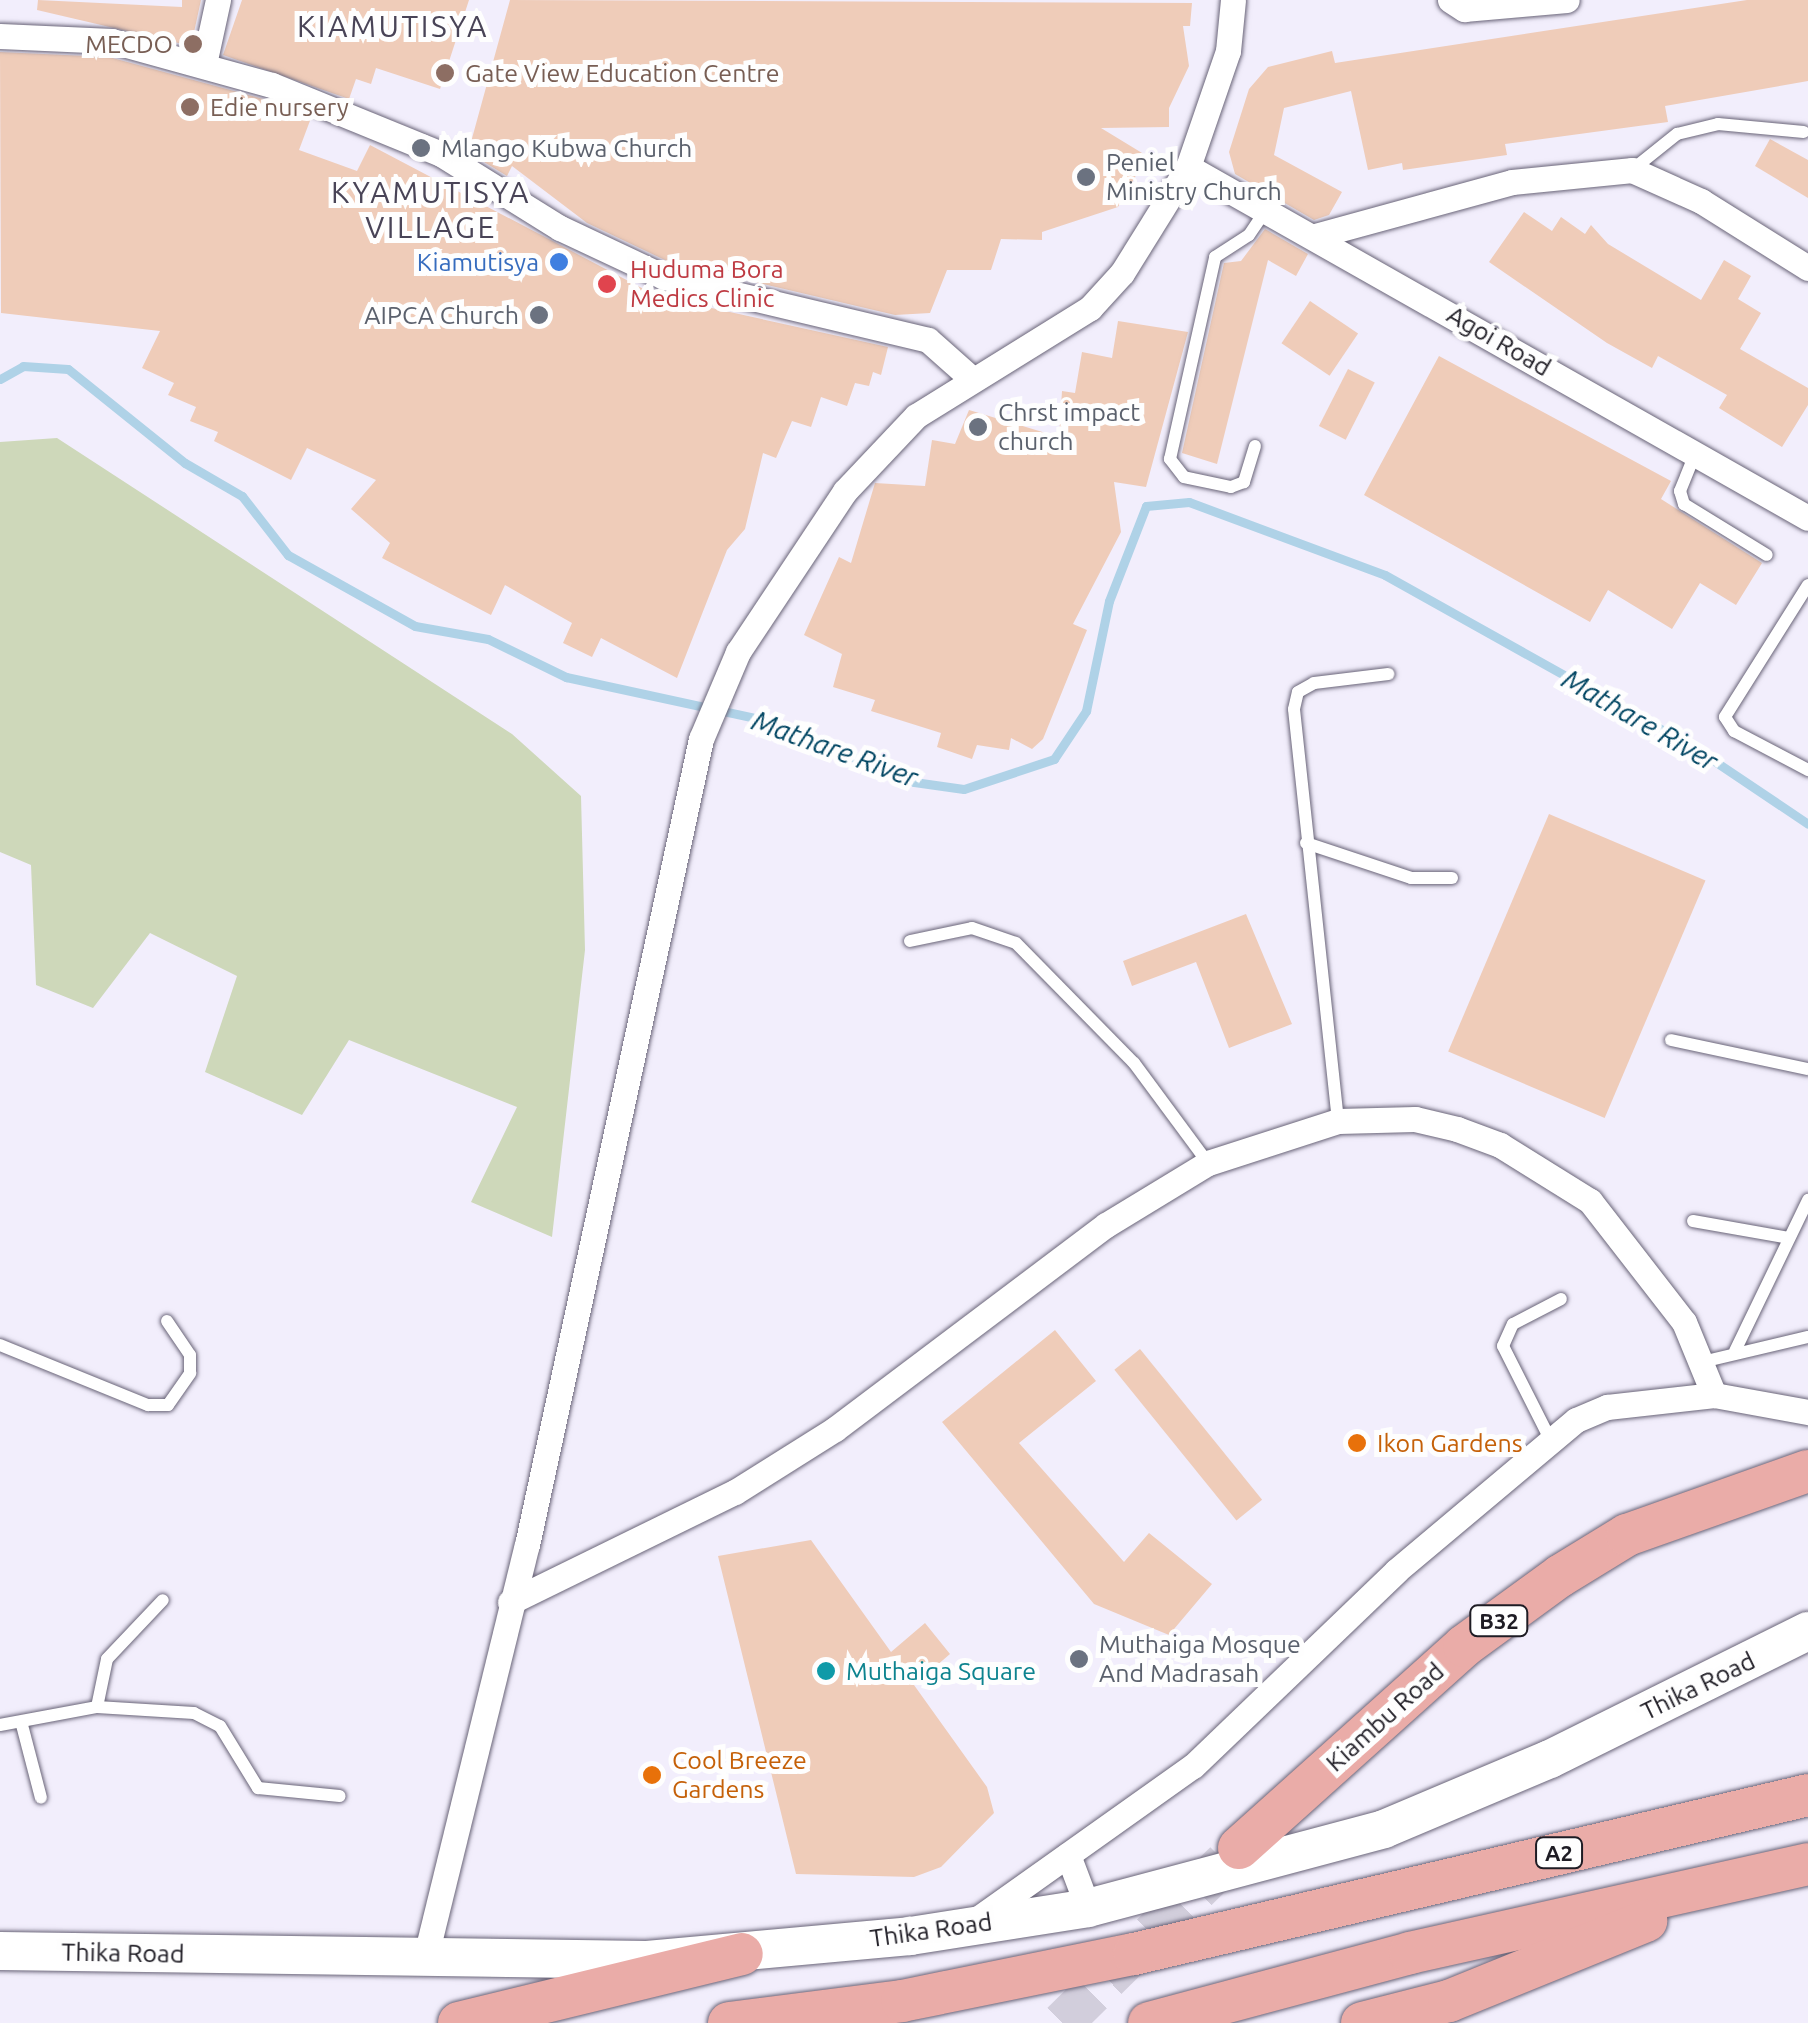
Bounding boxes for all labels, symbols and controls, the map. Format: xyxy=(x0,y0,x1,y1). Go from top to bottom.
district label: KIAMUTISYA xyxy=(297,8,489,44)
place label: MECDO xyxy=(85,29,173,59)
marker: MECDO xyxy=(182,33,204,55)
place label: Gate View Education Centre xyxy=(465,58,779,88)
marker: Gate View Education Centre xyxy=(434,62,456,84)
place label: Edie nursery xyxy=(210,92,349,122)
marker: Edie nursery xyxy=(179,96,201,118)
place label: Mlango Kubwa Church xyxy=(441,133,692,163)
marker: Mlango Kubwa Church xyxy=(410,137,432,159)
place label: Peniel Ministry Church xyxy=(1106,148,1282,207)
marker: Peniel Ministry Church xyxy=(1075,166,1097,188)
district label: KYAMUTISYA VILLAGE xyxy=(331,174,531,244)
place label: Kiamutisya xyxy=(417,247,539,277)
marker: Kiamutisya xyxy=(548,251,570,273)
place label: Huduma Bora Medics Clinic xyxy=(630,255,784,314)
marker: Huduma Bora Medics Clinic xyxy=(594,271,620,297)
street label: Agoi Road xyxy=(1442,299,1556,383)
place label: AIPCA Church xyxy=(364,300,519,330)
marker: AIPCA Church xyxy=(528,304,550,326)
place label: Chrst impact church xyxy=(998,398,1140,457)
marker: Chrst impact church xyxy=(967,416,989,438)
water label: Mathare River xyxy=(1556,662,1724,778)
water label: Mathare River xyxy=(748,703,922,795)
place label: Ikon Gardens xyxy=(1377,1428,1523,1458)
marker: Ikon Gardens xyxy=(1346,1432,1368,1454)
road number: B32 xyxy=(1469,1604,1529,1638)
place label: Muthaiga Mosque And Madrasah xyxy=(1099,1630,1301,1689)
street label: Thika Road xyxy=(1636,1646,1760,1726)
marker: Muthaiga Mosque And Madrasah xyxy=(1068,1648,1090,1670)
place label: Muthaiga Square xyxy=(846,1656,1036,1686)
street label: Kiambu Road xyxy=(1320,1656,1450,1778)
marker: Muthaiga Square xyxy=(815,1660,837,1682)
place label: Cool Breeze Gardens xyxy=(672,1746,807,1805)
marker: Cool Breeze Gardens xyxy=(641,1764,663,1786)
road number: A2 xyxy=(1534,1836,1584,1870)
street label: Thika Road xyxy=(868,1907,994,1953)
street label: Thika Road xyxy=(61,1937,185,1969)

